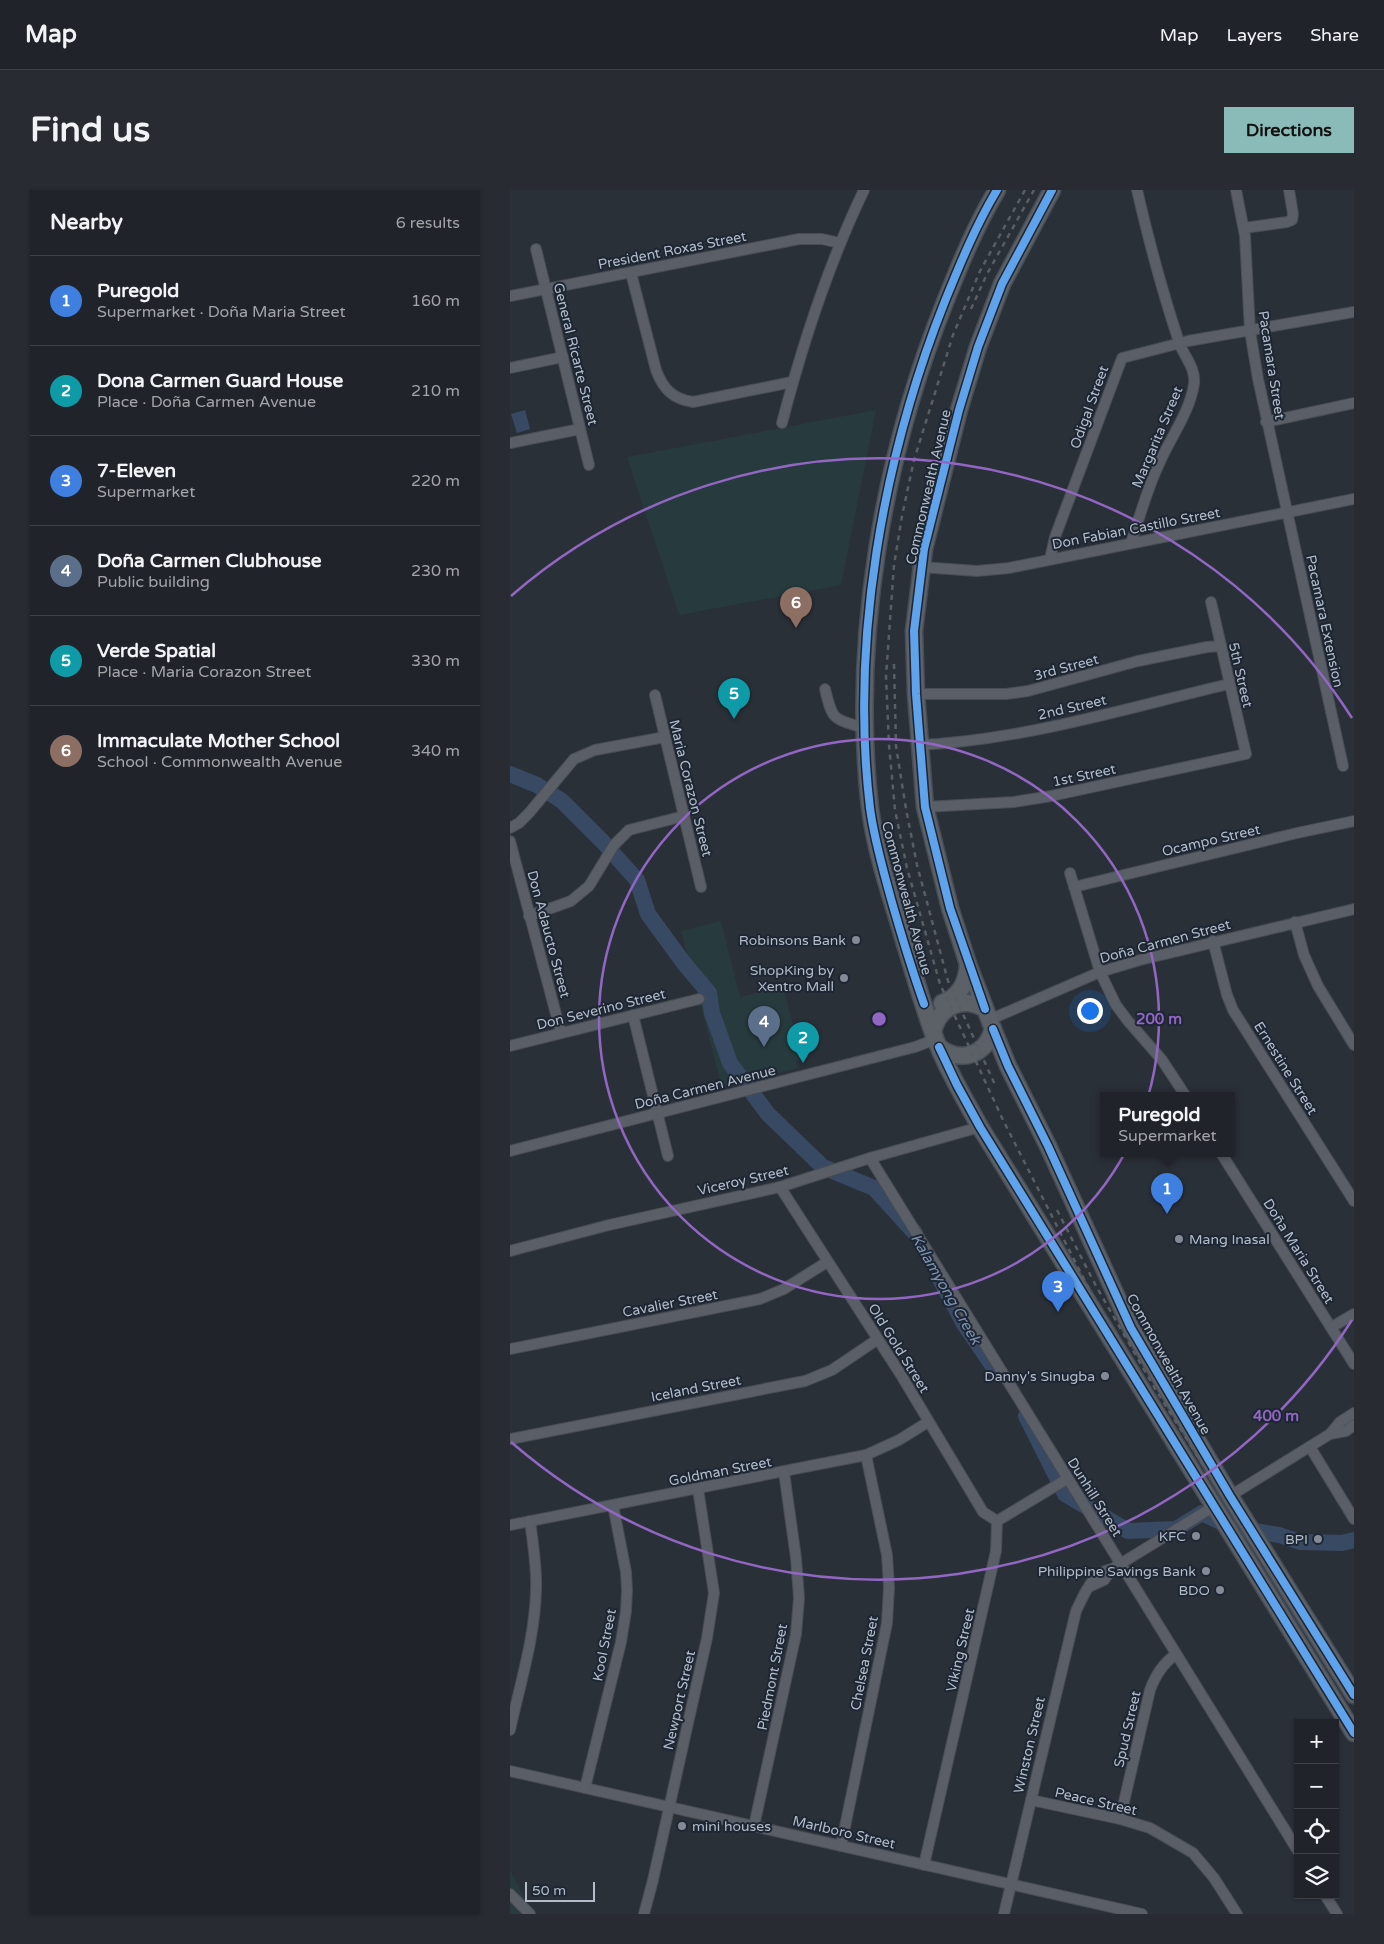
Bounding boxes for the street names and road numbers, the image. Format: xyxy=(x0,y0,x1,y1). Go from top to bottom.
street label: President Roxas Street xyxy=(596,228,748,273)
street label: General Ricarte Street xyxy=(550,281,602,428)
street label: Pacamara Street xyxy=(1255,310,1289,421)
street label: Odigal Street xyxy=(1067,363,1113,451)
street label: Margarita Street xyxy=(1128,383,1187,491)
street label: Commonwealth Avenue xyxy=(902,408,955,566)
street label: Don Fabian Castillo Street xyxy=(1051,504,1222,553)
street label: Pacamara Extension xyxy=(1302,553,1347,689)
street label: 5th Street xyxy=(1225,641,1256,710)
street label: 3rd Street xyxy=(1032,651,1101,684)
street label: 2nd Street xyxy=(1036,691,1109,724)
street label: Maria Corazon Street xyxy=(665,718,716,859)
street label: 1st Street xyxy=(1051,760,1118,791)
street label: Commonwealth Avenue xyxy=(878,819,935,977)
street label: Ocampo Street xyxy=(1160,821,1263,860)
street label: Don Adaucto Street xyxy=(523,869,574,1000)
street label: Doña Carmen Street xyxy=(1098,916,1233,967)
street label: Don Severino Street xyxy=(535,985,668,1034)
street label: Ernestine Street xyxy=(1250,1019,1321,1118)
street label: Doña Carmen Avenue xyxy=(633,1062,777,1113)
street label: Viceroy Street xyxy=(696,1162,791,1199)
street label: Doña Maria Street xyxy=(1259,1196,1338,1307)
street label: Cavalier Street xyxy=(621,1286,720,1321)
street label: Commonwealth Avenue xyxy=(1123,1291,1214,1438)
street label: Old Gold Street xyxy=(864,1300,933,1397)
street label: Iceland Street xyxy=(650,1371,743,1406)
street label: Goldman Street xyxy=(667,1453,774,1490)
street label: Dunhill Street xyxy=(1063,1455,1126,1541)
street label: Viking Street xyxy=(943,1606,978,1694)
street label: Kool Street xyxy=(589,1607,620,1683)
street label: Chelsea Street xyxy=(847,1614,882,1712)
street label: Piedmont Street xyxy=(754,1622,791,1732)
street label: Newport Street xyxy=(660,1648,699,1752)
street label: Spud Street xyxy=(1110,1688,1145,1769)
street label: Winston Street xyxy=(1010,1695,1049,1795)
street label: Peace Street xyxy=(1053,1784,1139,1819)
street label: Marlboro Street xyxy=(791,1812,898,1853)

